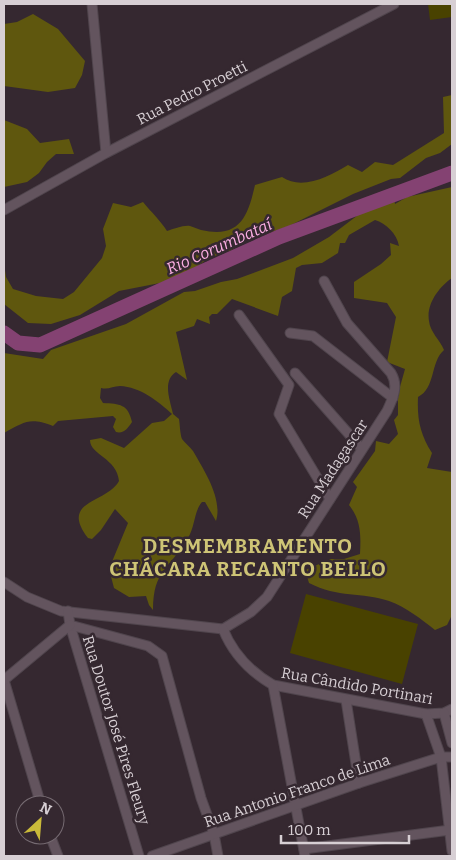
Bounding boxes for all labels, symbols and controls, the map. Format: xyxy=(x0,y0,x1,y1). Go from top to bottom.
street label: Rua Pedro Proetti xyxy=(134,57,250,128)
water label: Rio Corumbataí xyxy=(164,214,276,278)
street label: Rua Madagascar xyxy=(294,416,372,522)
district label: DESMEMBRAMENTO CHÁCARA RECANTO BELLO xyxy=(109,534,387,581)
street label: Rua Doutor José Pires Fleury xyxy=(79,633,153,827)
street label: Rua Cândido Portinari xyxy=(280,664,435,708)
street label: Rua Antonio Franco de Lima xyxy=(202,751,392,831)
north arrow xyxy=(15,795,65,845)
text: N xyxy=(37,799,54,819)
scale bar xyxy=(281,812,408,844)
text: 100 m xyxy=(288,821,331,839)

